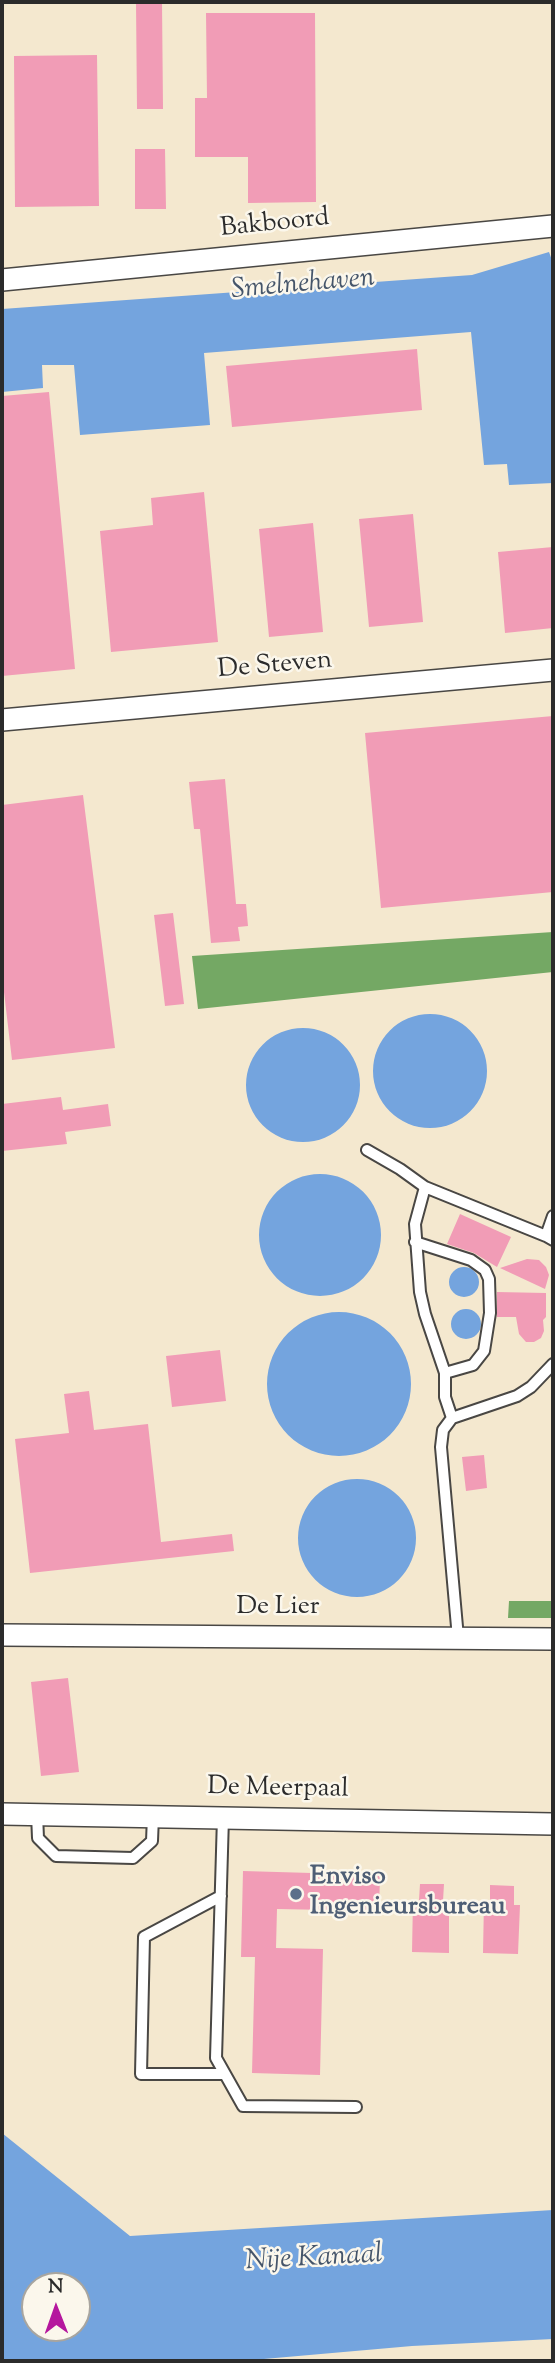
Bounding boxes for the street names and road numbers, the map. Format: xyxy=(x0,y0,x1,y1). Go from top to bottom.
street label: Bakboord xyxy=(219,204,331,246)
street label: De Steven xyxy=(217,646,333,688)
street label: De Lier xyxy=(236,1593,320,1625)
street label: De Meerpaal xyxy=(207,1773,349,1807)

